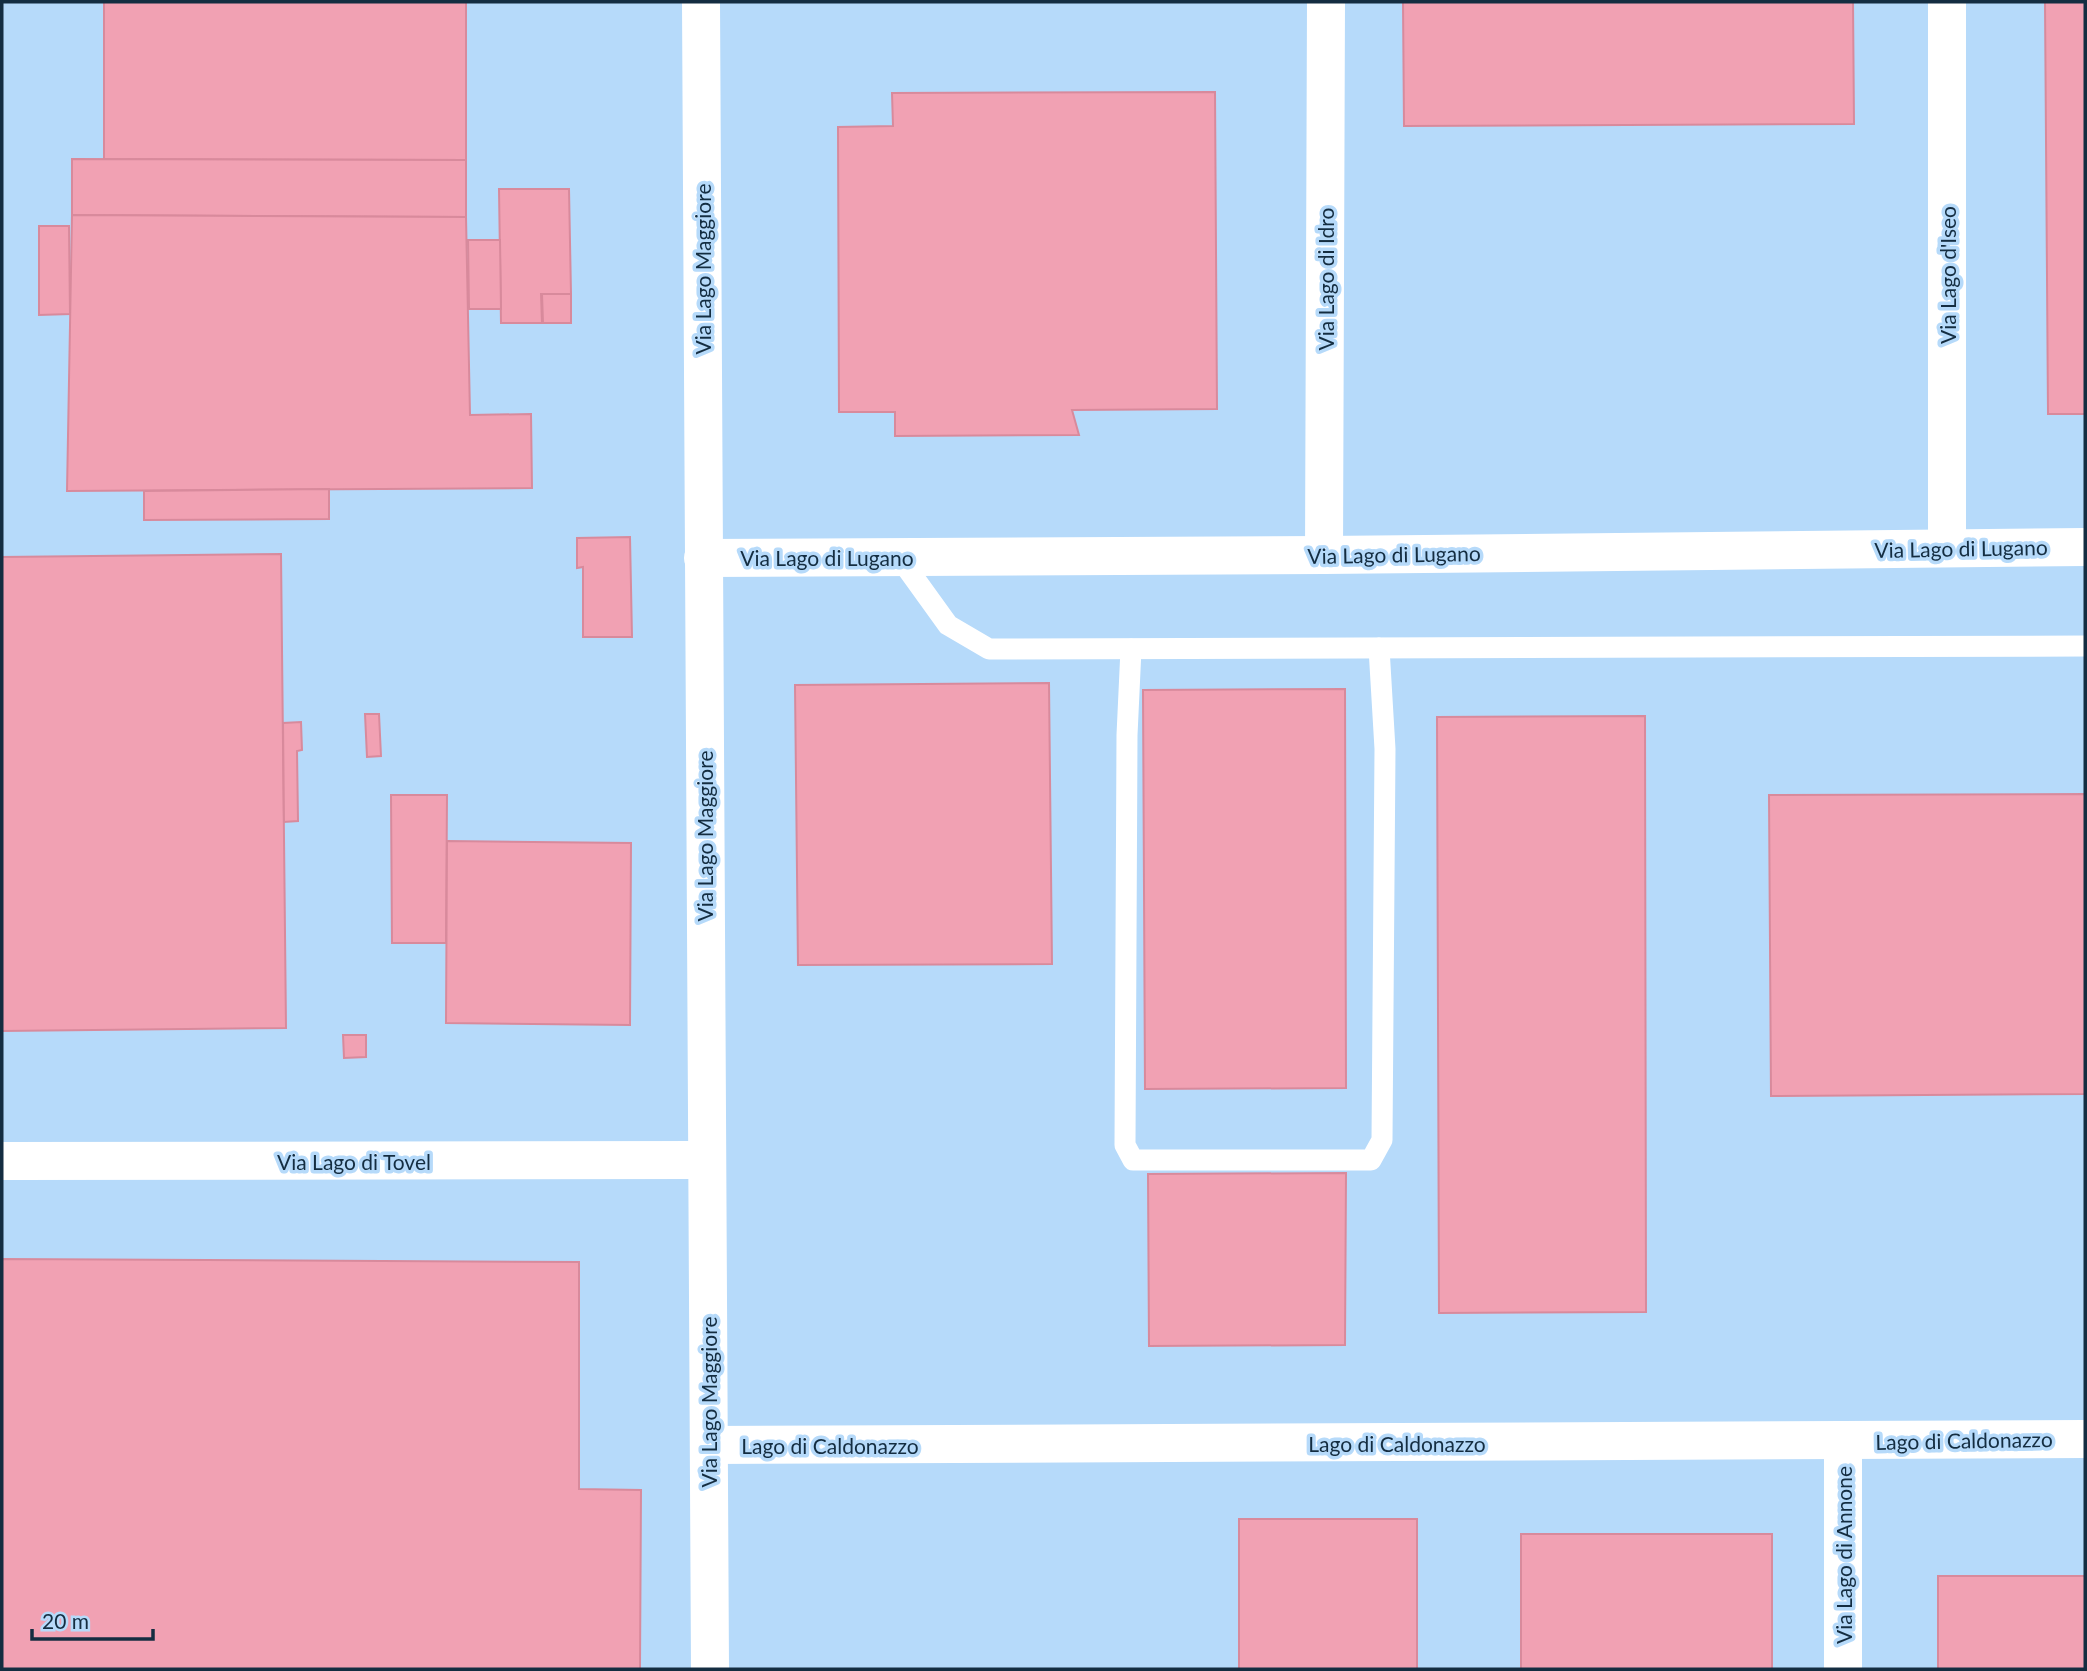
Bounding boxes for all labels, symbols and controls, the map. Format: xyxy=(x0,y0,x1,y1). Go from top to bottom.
street label: Via Lago Maggiore xyxy=(690,184,715,355)
street label: Via Lago d'Iseo xyxy=(1935,206,1960,344)
street label: Via Lago di Idro xyxy=(1313,207,1338,350)
street label: Via Lago di Lugano xyxy=(1874,534,2048,562)
street label: Via Lago di Lugano xyxy=(1307,540,1481,568)
street label: Via Lago di Lugano xyxy=(740,545,914,570)
street label: Via Lago Maggiore xyxy=(692,751,717,922)
street label: Via Lago di Tovel xyxy=(277,1149,431,1174)
street label: Via Lago Maggiore xyxy=(696,1317,721,1488)
street label: Lago di Caldonazzo xyxy=(1875,1426,2053,1454)
street label: Lago di Caldonazzo xyxy=(1308,1431,1486,1456)
street label: Lago di Caldonazzo xyxy=(741,1433,919,1458)
street label: Via Lago di Annone xyxy=(1831,1466,1856,1644)
scale bar xyxy=(32,1598,152,1642)
text: 20 m xyxy=(42,1608,89,1633)

